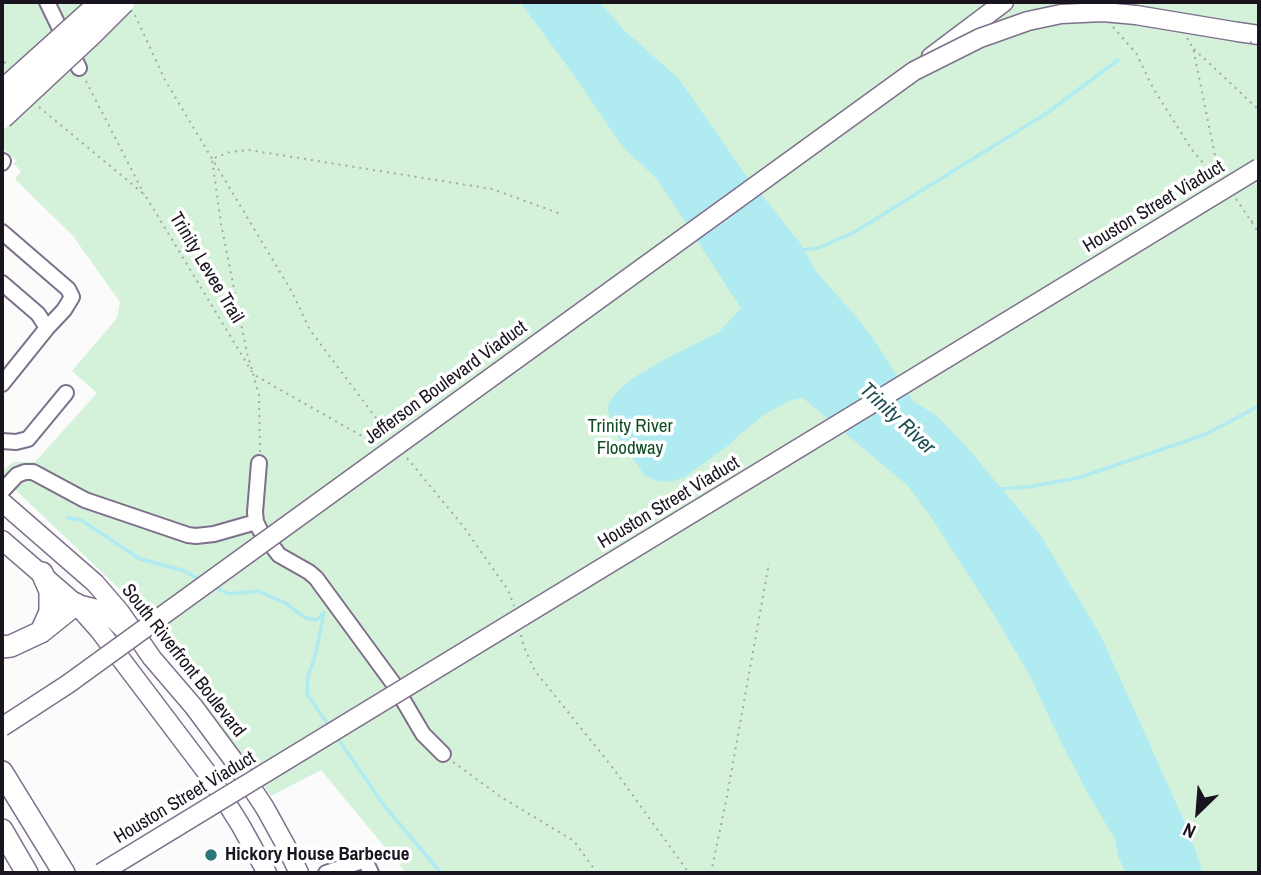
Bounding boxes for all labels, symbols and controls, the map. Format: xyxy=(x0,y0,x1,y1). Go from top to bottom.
street label: Houston Street Viaduct xyxy=(1079,156,1229,258)
street label: Trinity Levee Trail xyxy=(164,208,248,328)
street label: Jefferson Boulevard Viaduct xyxy=(360,316,532,450)
water label: Trinity River xyxy=(854,378,940,460)
park label: Trinity River Floodway xyxy=(587,416,673,460)
street label: Houston Street Viaduct xyxy=(594,452,744,554)
street label: South Riverfront Boulevard xyxy=(116,580,250,742)
street label: Houston Street Viaduct xyxy=(110,747,260,849)
north arrow xyxy=(1163,777,1233,847)
text: N xyxy=(1179,817,1200,845)
place label: Hickory House Barbecue xyxy=(225,844,409,866)
marker: Hickory House Barbecue xyxy=(203,847,219,863)

